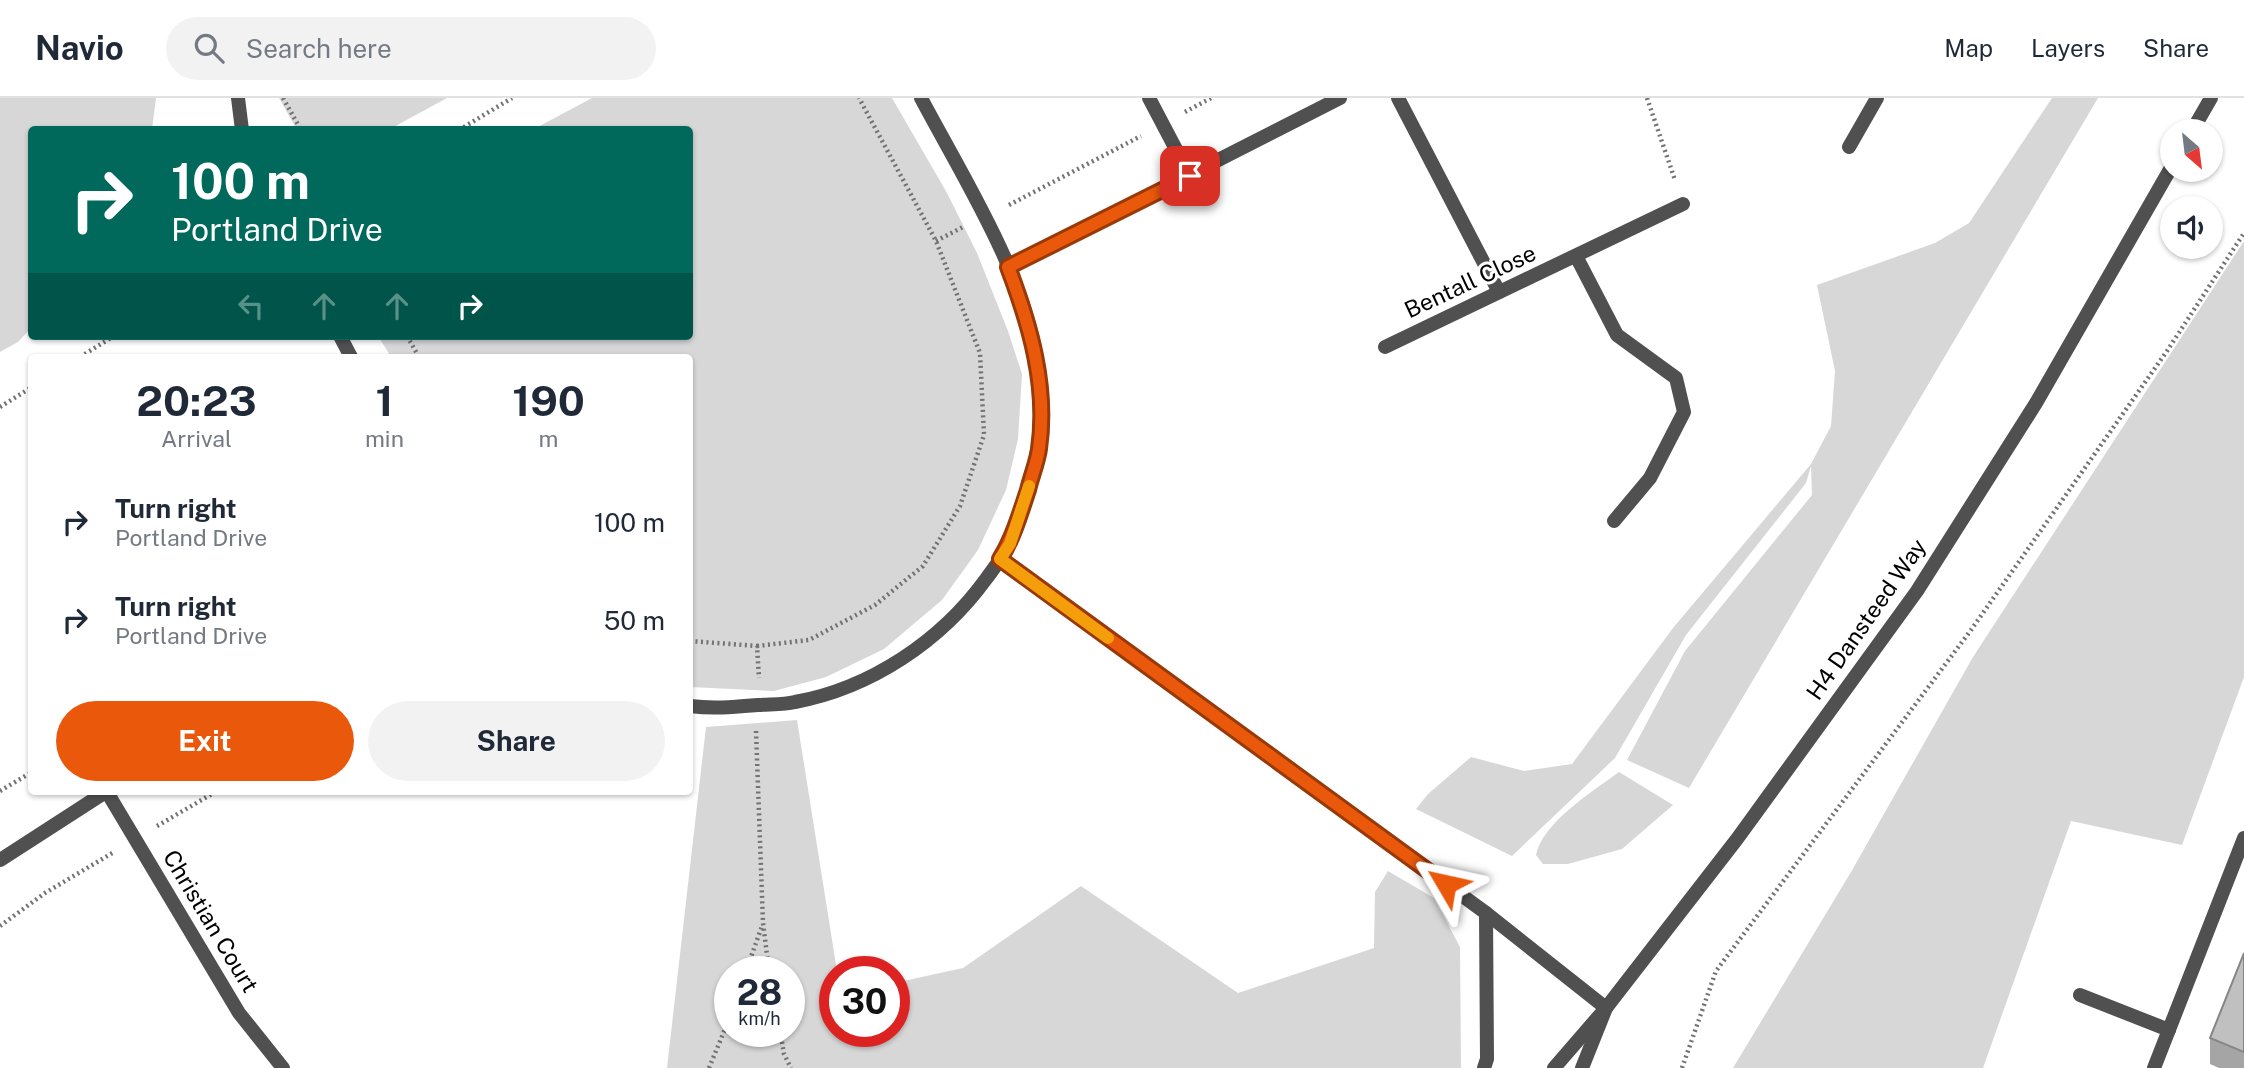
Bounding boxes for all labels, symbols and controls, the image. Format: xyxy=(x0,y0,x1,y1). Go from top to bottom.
search box xyxy=(166,17,656,80)
text: Navio xyxy=(35,29,124,67)
icon: search xyxy=(190,29,228,67)
text: Search here xyxy=(246,33,392,64)
text: Map xyxy=(1944,34,1993,62)
text: Layers xyxy=(2031,34,2105,62)
text: Share xyxy=(2143,34,2209,62)
north arrow xyxy=(2160,119,2222,182)
map controls xyxy=(2160,119,2223,259)
pin xyxy=(1160,146,1220,206)
text: 100 m xyxy=(171,152,310,210)
icon: right xyxy=(56,154,147,245)
icon: arrive xyxy=(1171,157,1209,195)
button: sound xyxy=(2160,196,2223,259)
text: Portland Drive xyxy=(171,211,383,248)
street label: Bentall Close xyxy=(1400,239,1540,323)
icon: left xyxy=(232,287,270,325)
icon: ahead xyxy=(305,287,343,325)
icon: ahead xyxy=(378,287,416,325)
icon: right xyxy=(451,287,489,325)
text: 20:23 xyxy=(136,376,257,425)
text: 1 xyxy=(375,376,393,425)
text: 190 xyxy=(512,376,585,425)
text: Arrival xyxy=(161,425,232,452)
text: min xyxy=(365,425,404,452)
text: m xyxy=(539,425,558,452)
text: Turn right xyxy=(115,493,237,524)
icon: right xyxy=(56,503,94,541)
text: 100 m xyxy=(594,507,665,538)
text: Portland Drive xyxy=(115,524,267,551)
street label: H4 Dansteed Way xyxy=(1800,533,1932,705)
text: Turn right xyxy=(115,591,237,622)
icon: right xyxy=(56,601,94,639)
text: 50 m xyxy=(604,605,665,636)
text: Portland Drive xyxy=(115,622,267,649)
button: Exit xyxy=(56,701,354,781)
button: Share xyxy=(368,701,665,781)
street label: Christian Court xyxy=(158,845,264,997)
position arrow xyxy=(1409,847,1483,921)
speed limit sign: 30 xyxy=(819,956,910,1047)
text: 28 xyxy=(737,972,782,1013)
text: km/h xyxy=(738,1008,781,1029)

